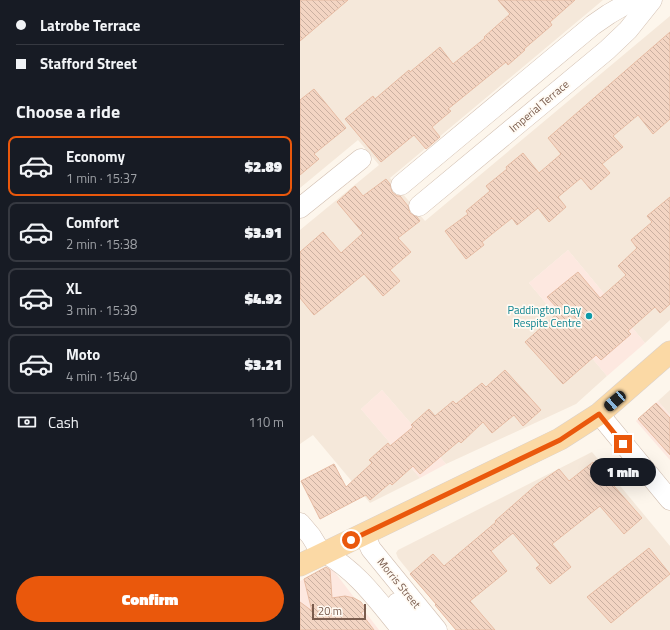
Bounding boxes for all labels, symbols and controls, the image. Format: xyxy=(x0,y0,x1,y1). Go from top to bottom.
text: Latrobe Terrace xyxy=(40,14,141,37)
text: Stafford Street xyxy=(40,52,137,75)
street label: Imperial Terrace xyxy=(506,76,573,136)
text: Choose a ride xyxy=(16,98,120,125)
text: Economy xyxy=(66,145,125,168)
icon: car xyxy=(18,148,54,184)
text: $2.89 xyxy=(245,155,282,178)
text: 1 min · 15:37 xyxy=(66,168,137,188)
text: Comfort xyxy=(66,211,119,234)
icon: car xyxy=(18,214,54,250)
text: $3.91 xyxy=(245,221,282,244)
text: 2 min · 15:38 xyxy=(66,234,137,254)
text: XL xyxy=(66,277,82,300)
icon: car xyxy=(18,280,54,316)
text: $4.92 xyxy=(245,287,282,310)
text: 3 min · 15:39 xyxy=(66,300,137,320)
place label: Paddington Day Respite Centre xyxy=(508,302,582,331)
marker: Paddington Day Respite Centre xyxy=(584,311,594,321)
text: Moto xyxy=(66,343,100,366)
icon: car xyxy=(18,346,54,382)
text: $3.21 xyxy=(245,353,282,376)
text: 4 min · 15:40 xyxy=(66,366,137,386)
car xyxy=(602,389,628,413)
icon: cash xyxy=(16,411,38,433)
text: Cash xyxy=(48,411,79,434)
text: 110 m xyxy=(248,412,284,432)
route end xyxy=(614,435,632,453)
callout: 1 min xyxy=(590,458,656,486)
text: 1 min xyxy=(607,462,639,482)
route start xyxy=(342,531,360,549)
street label: Morris Street xyxy=(374,554,424,612)
button: Confirm xyxy=(16,576,284,622)
scale bar xyxy=(312,602,366,621)
text: 20 m xyxy=(318,603,342,619)

